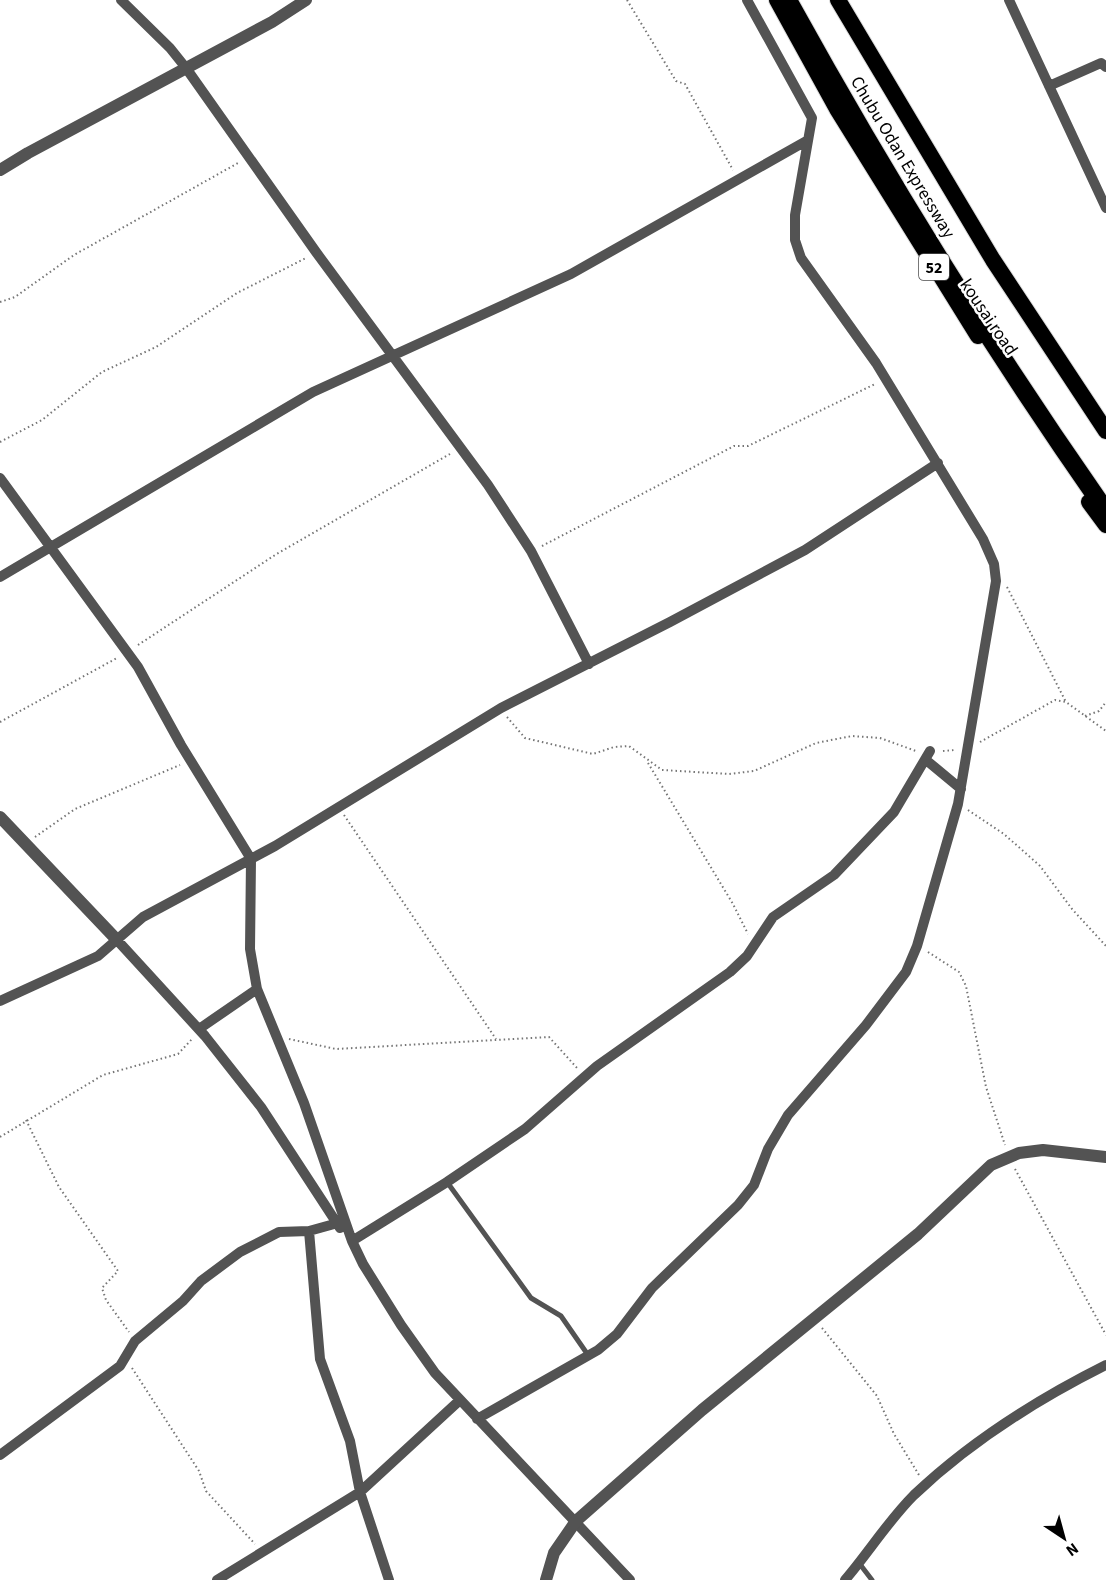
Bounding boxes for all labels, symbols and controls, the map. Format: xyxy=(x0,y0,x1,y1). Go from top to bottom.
street label: Chubu Odan Expressway xyxy=(844,72,961,243)
road number: 52 xyxy=(919,254,949,280)
street label: kousai road xyxy=(954,274,1023,361)
north arrow xyxy=(1034,1508,1094,1568)
text: N xyxy=(1061,1537,1083,1561)

